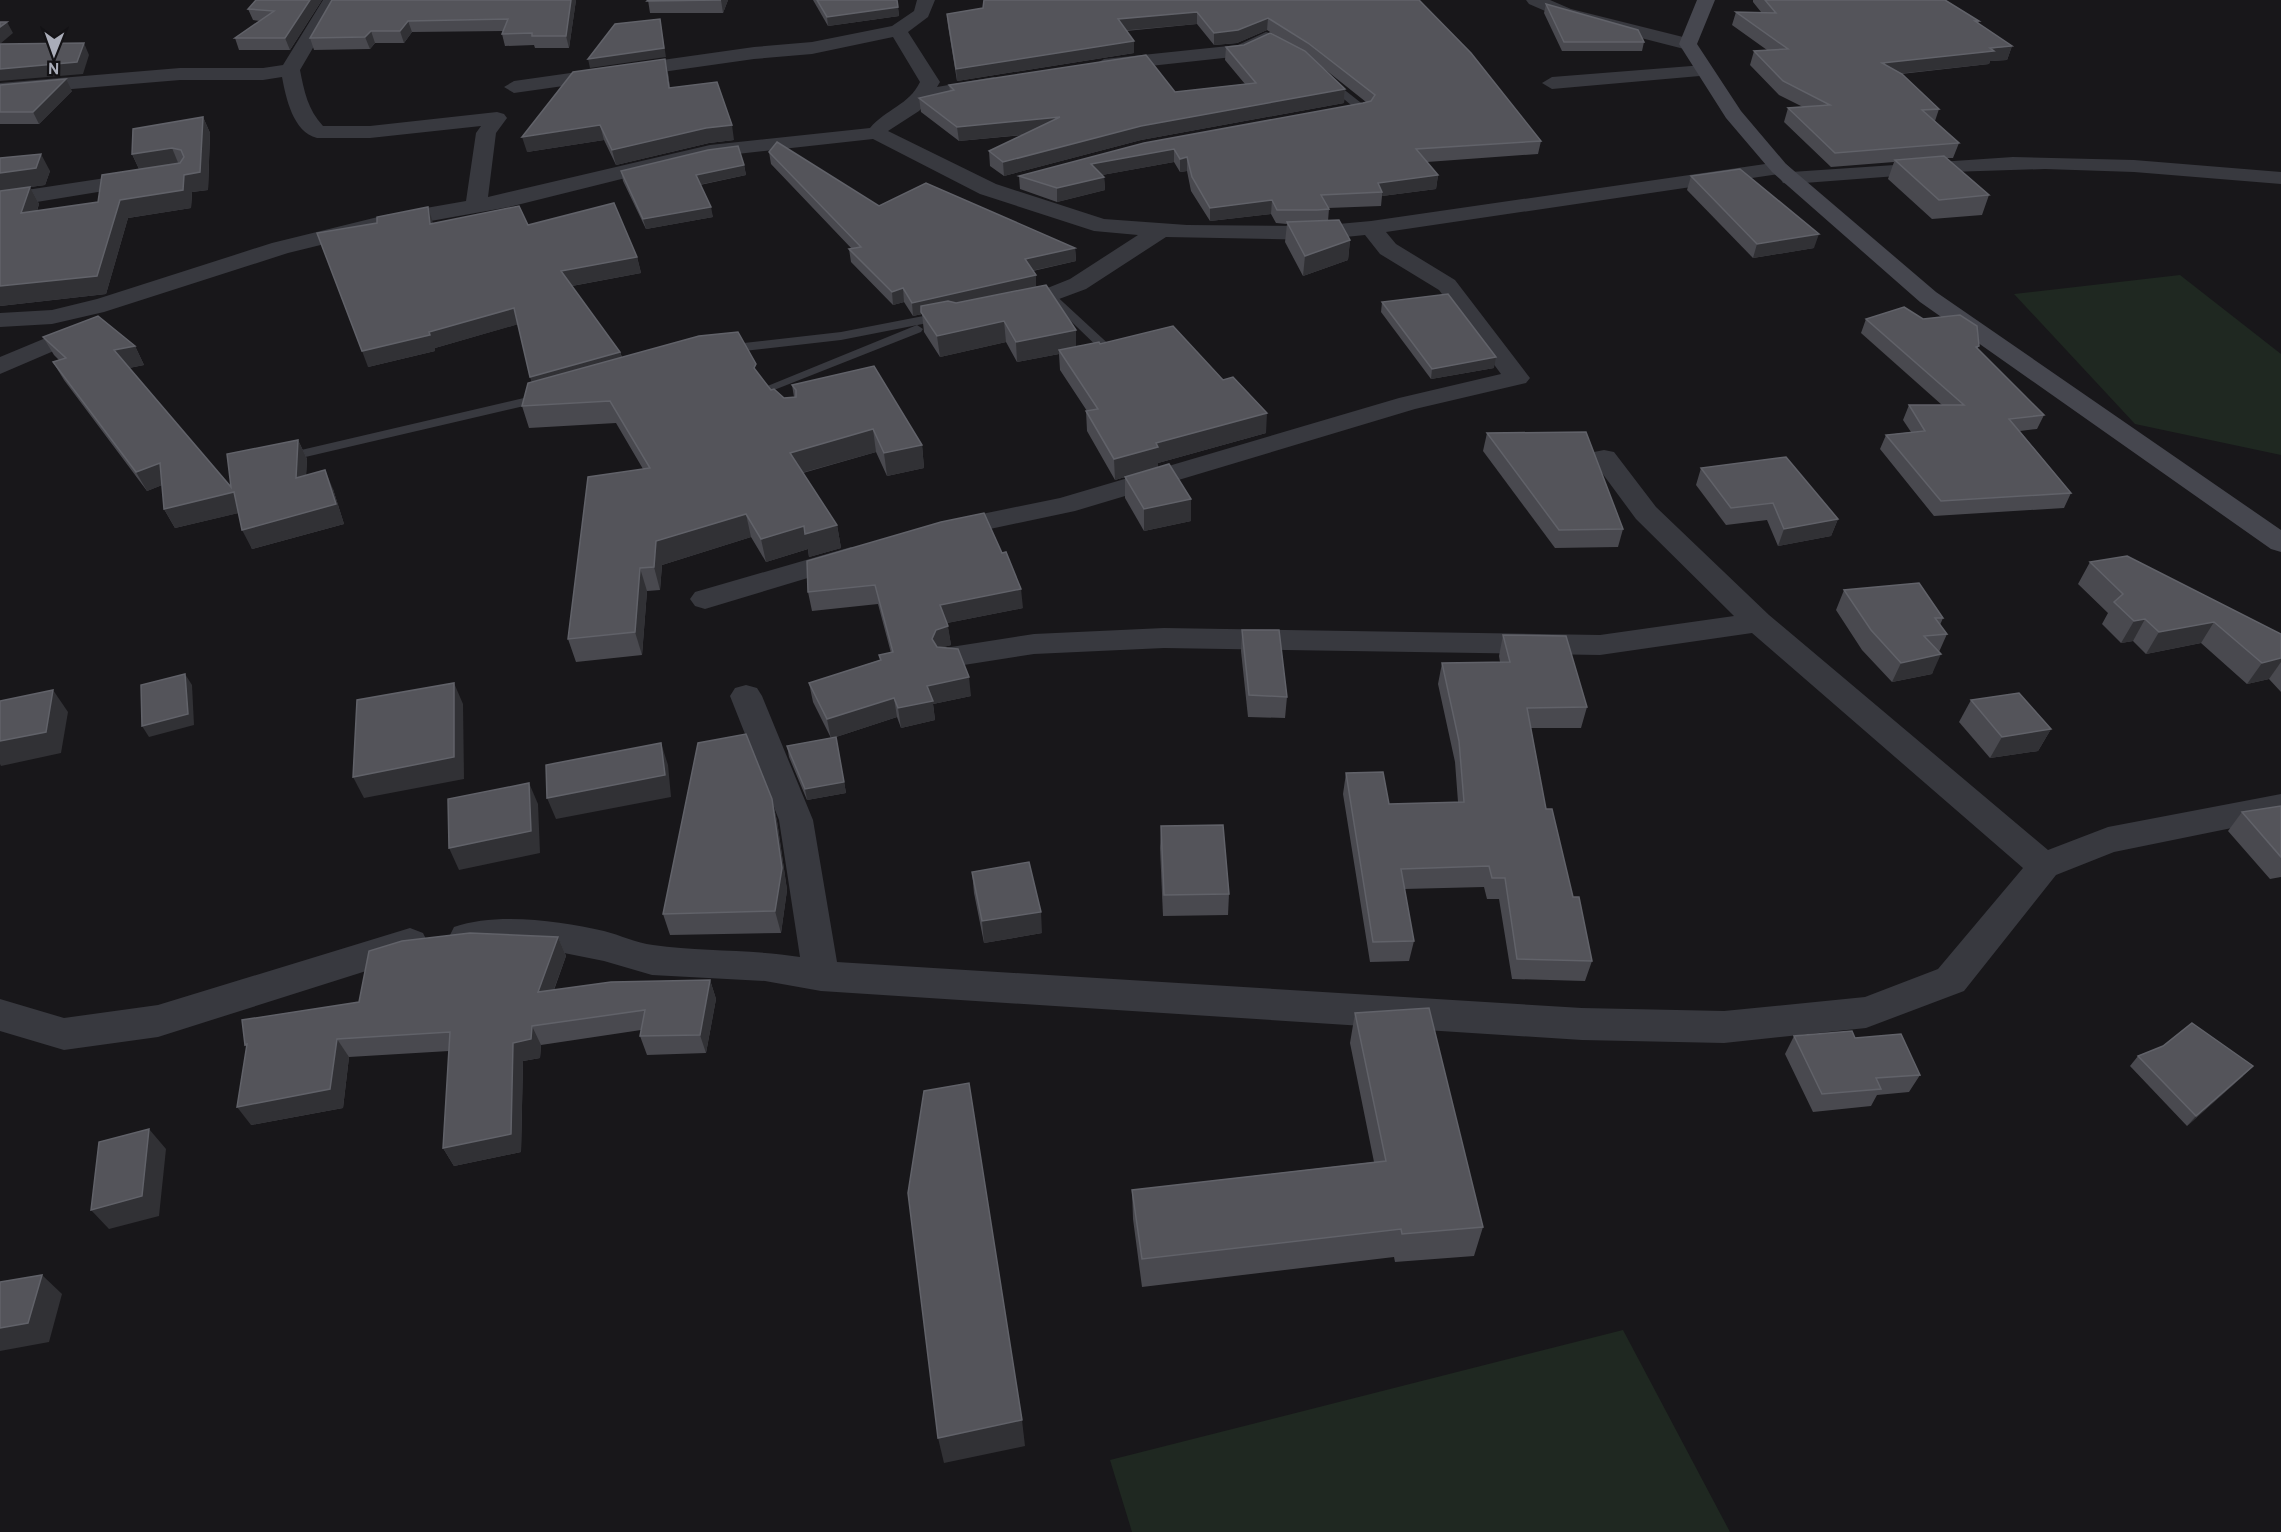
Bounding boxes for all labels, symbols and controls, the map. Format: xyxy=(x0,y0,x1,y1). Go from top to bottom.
north arrow xyxy=(24,24,84,84)
text: N xyxy=(48,57,60,77)

